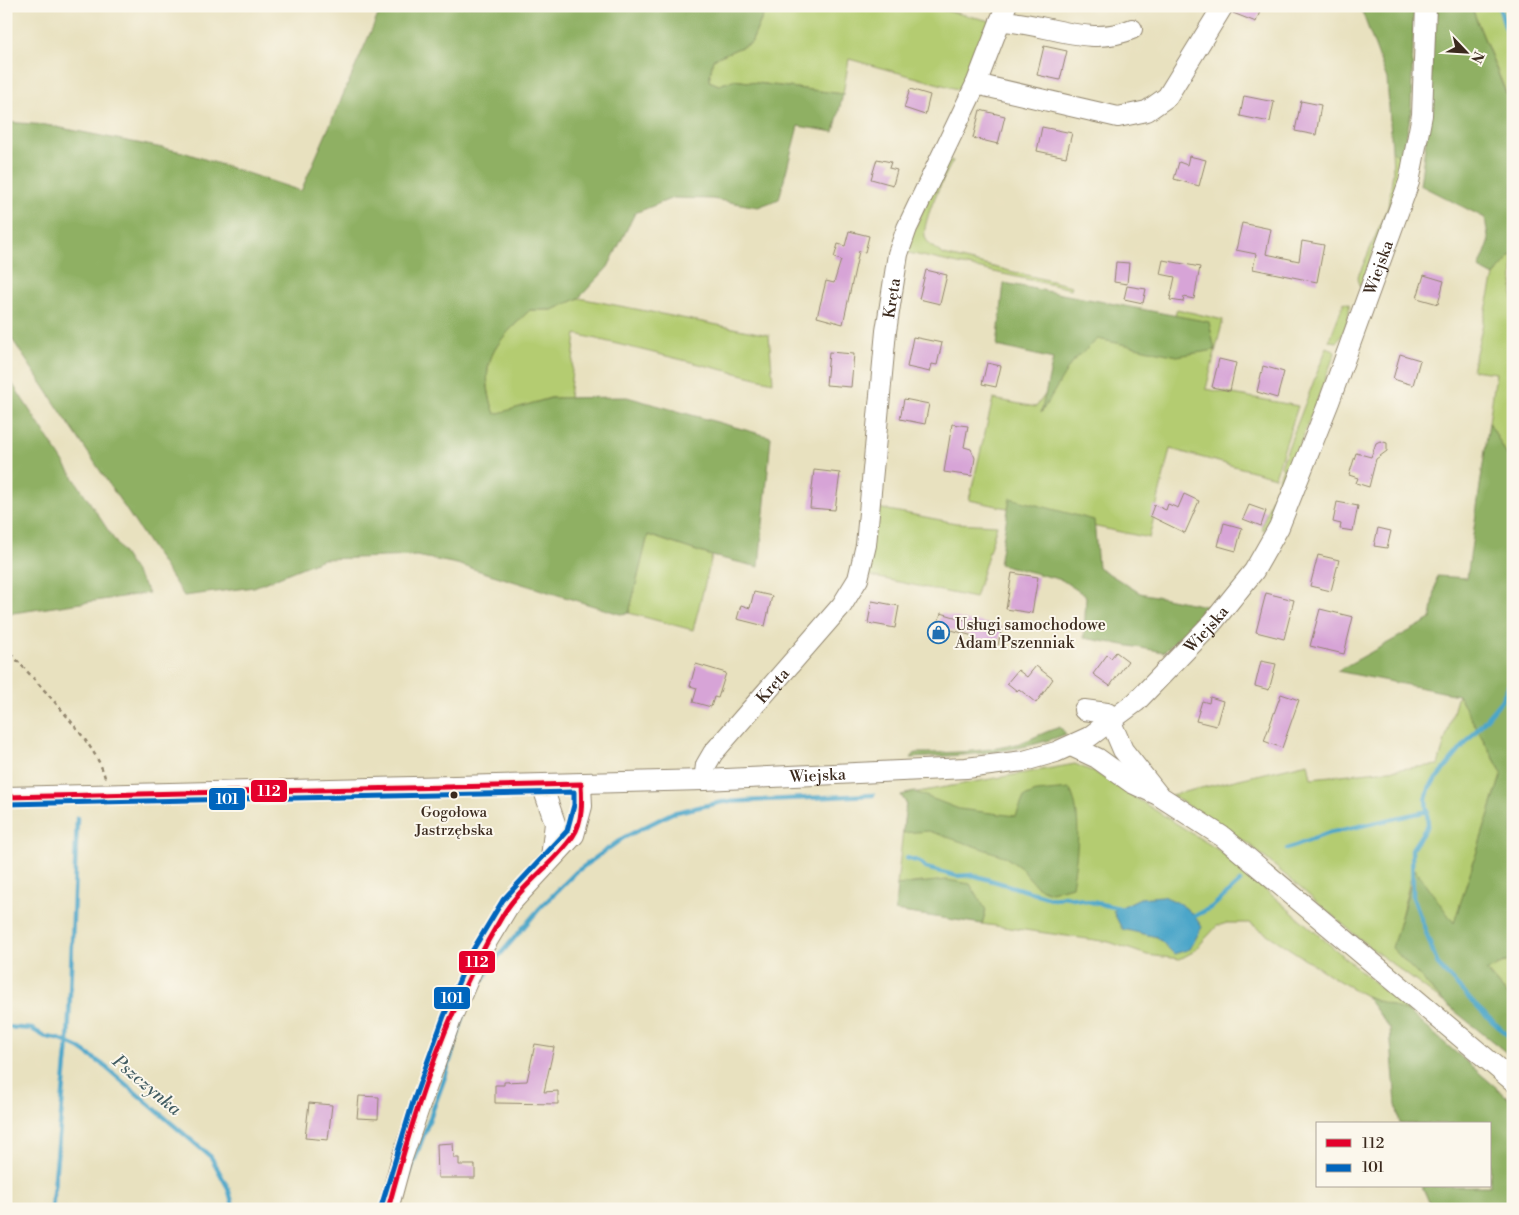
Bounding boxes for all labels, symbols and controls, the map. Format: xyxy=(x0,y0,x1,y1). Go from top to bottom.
north arrow xyxy=(1442,28,1492,78)
text: N xyxy=(1466,48,1487,66)
street label: Wiejska xyxy=(1360,237,1398,299)
street label: Kręta xyxy=(879,276,905,320)
street label: Wiejska xyxy=(1179,601,1234,658)
place label: Usługi samochodowe Adam Pszenniak xyxy=(954,615,1106,653)
shop icon: Usługi samochodowe Adam Pszenniak xyxy=(927,621,951,645)
street label: Kręta xyxy=(752,663,794,708)
street label: Wiejska xyxy=(788,764,847,787)
line badge: 112 xyxy=(250,779,288,803)
text: 112 xyxy=(258,783,281,801)
line badge: 101 xyxy=(208,787,246,811)
marker: Gogołowa Jastrzębska xyxy=(449,790,459,800)
text: 101 xyxy=(216,791,239,809)
place label: Gogołowa Jastrzębska xyxy=(414,803,494,840)
line badge: 112 xyxy=(458,950,496,974)
text: 112 xyxy=(466,954,489,972)
line badge: 101 xyxy=(433,986,471,1010)
text: 101 xyxy=(441,990,464,1008)
water label: Pszczynka xyxy=(107,1049,187,1121)
legend xyxy=(1316,1122,1492,1188)
text: 112 xyxy=(1362,1134,1384,1153)
text: 101 xyxy=(1362,1158,1384,1177)

